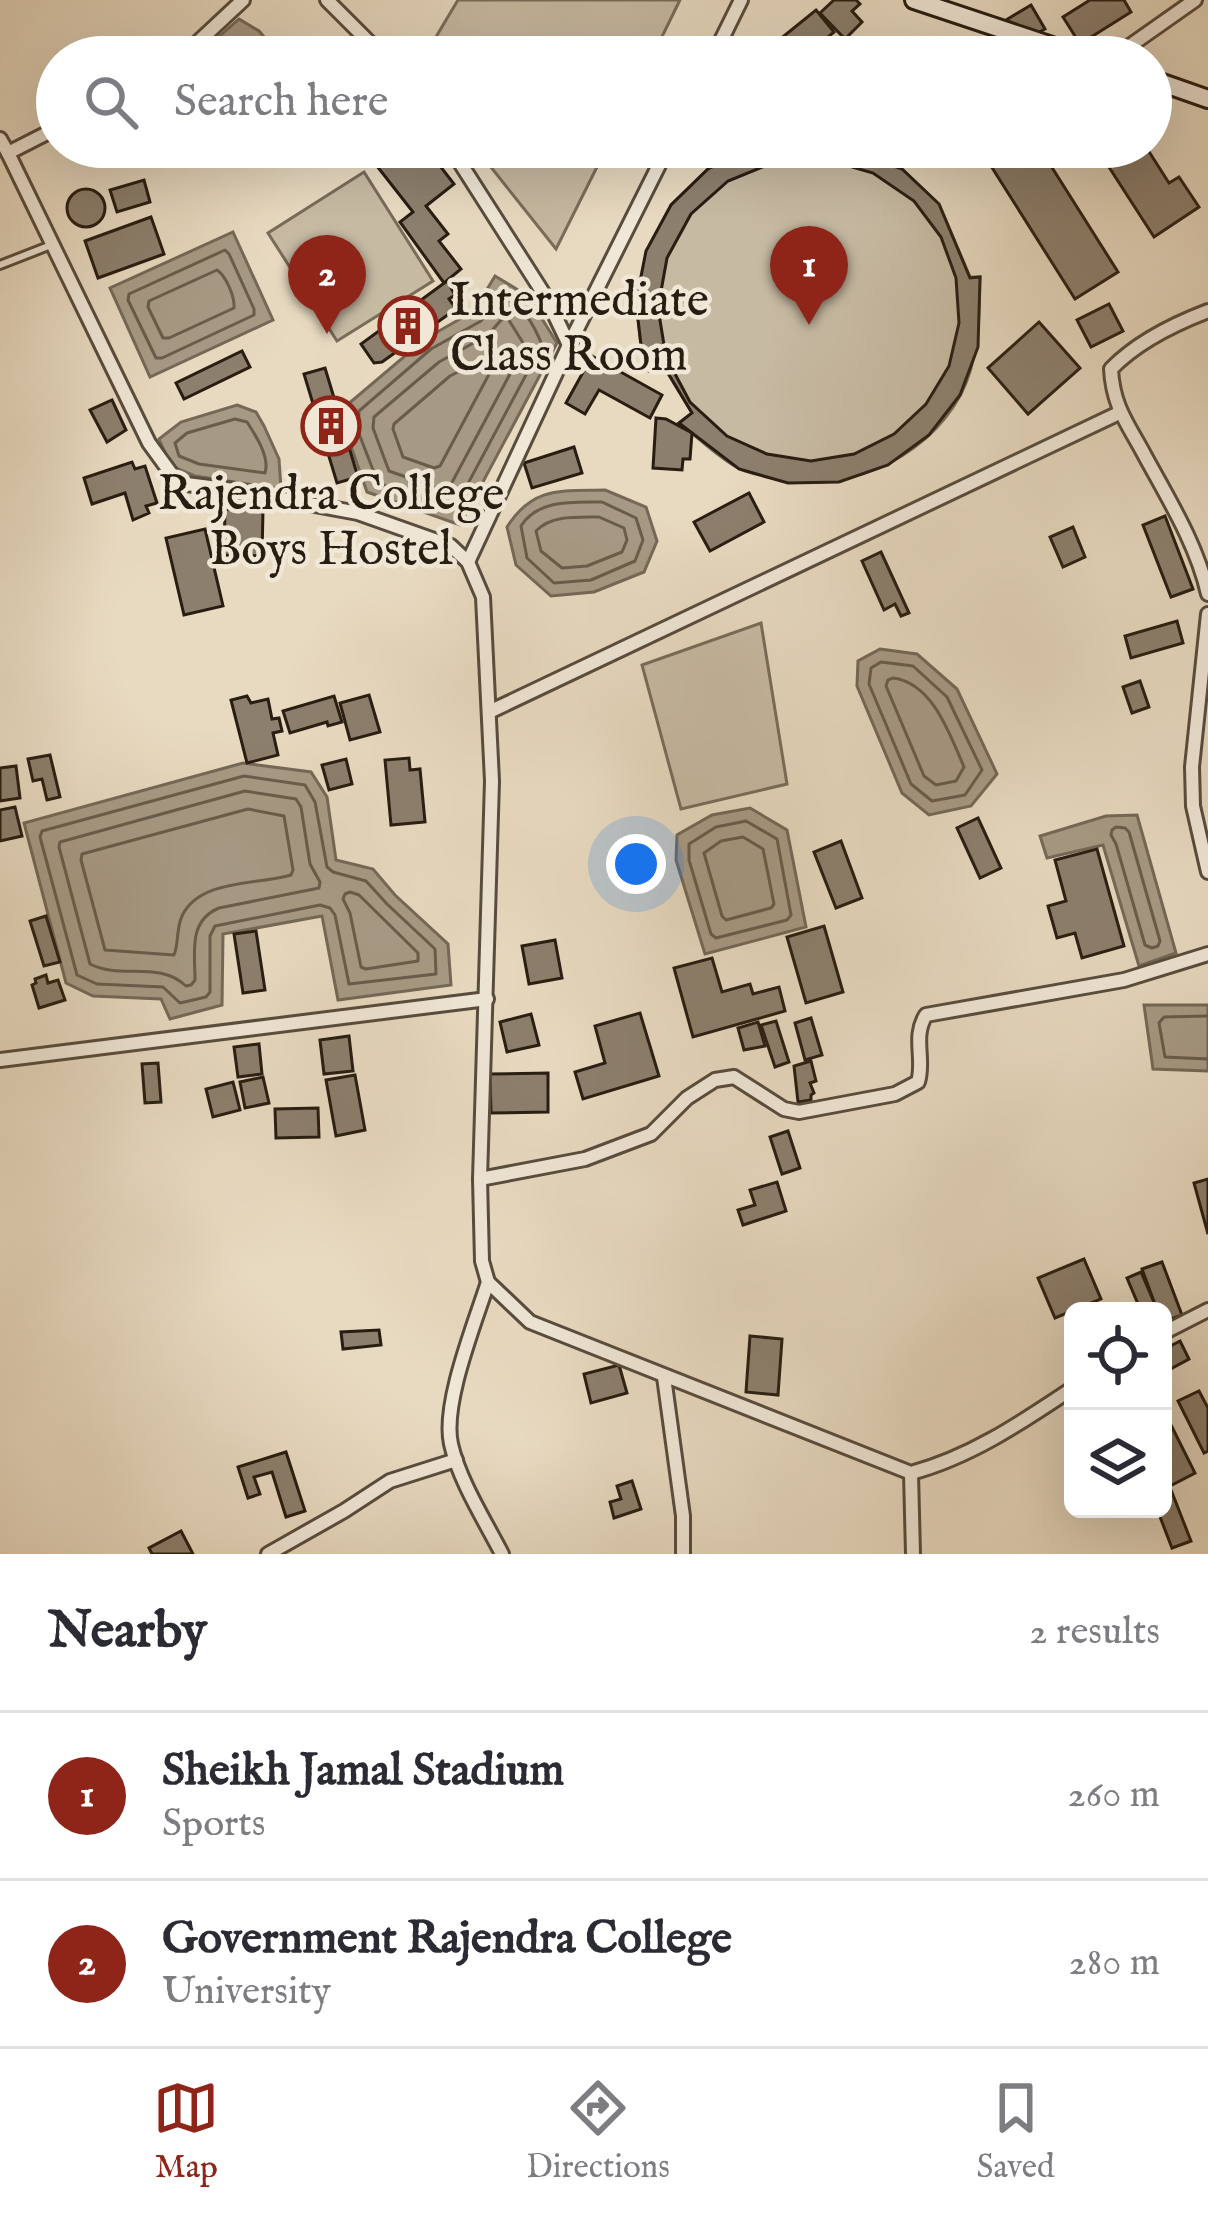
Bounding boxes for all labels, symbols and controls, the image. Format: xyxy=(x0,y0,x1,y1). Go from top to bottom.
search box xyxy=(36,36,1172,168)
icon: search xyxy=(78,69,144,135)
text: Search here xyxy=(174,74,388,131)
pin: 1 xyxy=(770,226,848,325)
pin: 2 xyxy=(288,235,366,334)
place label: Intermediate Class Room xyxy=(450,272,709,387)
building icon: Intermediate Class Room xyxy=(377,295,439,357)
building icon: Rajendra College Boys Hostel xyxy=(300,395,362,457)
place label: Rajendra College Boys Hostel xyxy=(158,466,504,581)
your location xyxy=(606,834,666,894)
map controls xyxy=(1064,1302,1172,1518)
button: locate xyxy=(1064,1302,1172,1410)
button: layers xyxy=(1064,1410,1172,1518)
text: Nearby xyxy=(48,1600,207,1665)
text: 2 results xyxy=(1029,1608,1160,1657)
text: Sheikh Jamal Stadium xyxy=(162,1743,564,1800)
text: 1 xyxy=(80,1771,94,1820)
text: 260 m xyxy=(1067,1771,1160,1820)
text: Sports xyxy=(162,1800,265,1849)
text: Government Rajendra College xyxy=(162,1911,732,1968)
text: 2 xyxy=(78,1939,96,1988)
text: 280 m xyxy=(1069,1939,1160,1988)
text: University xyxy=(162,1968,331,2017)
tab: Map xyxy=(153,2075,219,2189)
tab: Directions xyxy=(526,2075,670,2189)
tab: Saved xyxy=(977,2075,1055,2189)

